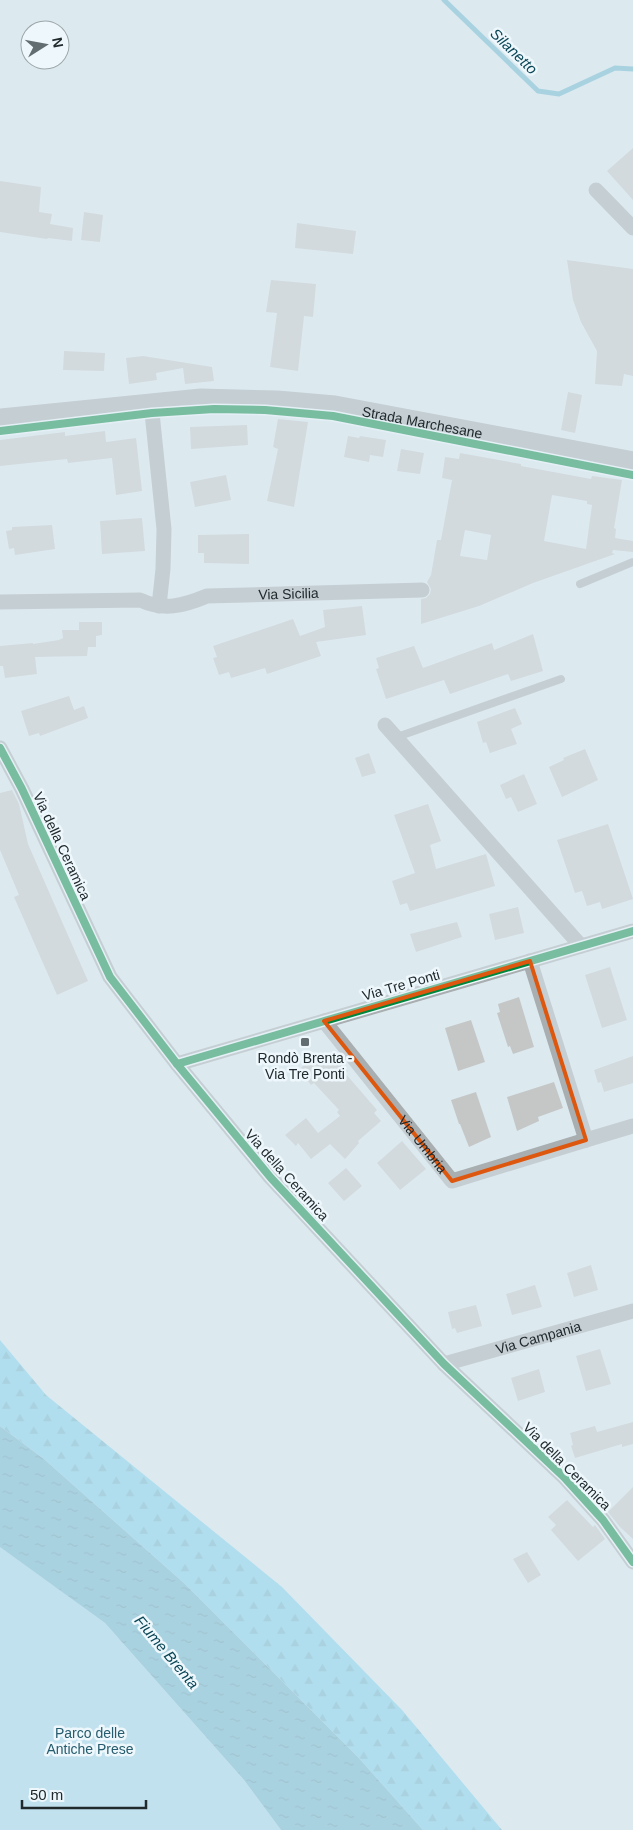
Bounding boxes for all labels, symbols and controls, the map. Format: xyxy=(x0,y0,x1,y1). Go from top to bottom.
north arrow xyxy=(20,20,70,70)
water label: Silanetto xyxy=(487,25,541,77)
text: N xyxy=(49,36,67,49)
street label: Strada Marchesane xyxy=(361,403,484,442)
street label: Via Sicilia xyxy=(258,585,319,603)
street label: Via della Ceramica xyxy=(30,789,94,903)
street label: Via Tre Ponti xyxy=(360,966,442,1004)
marker: Rondò Brenta - Via Tre Ponti xyxy=(299,1036,311,1048)
place label: Rondò Brenta - Via Tre Ponti xyxy=(258,1050,353,1082)
street label: Via Umbria xyxy=(395,1112,451,1177)
street label: Via della Ceramica xyxy=(242,1126,332,1224)
street label: Via Campania xyxy=(494,1318,583,1357)
street label: Via della Ceramica xyxy=(520,1419,614,1513)
water label: Fiume Brenta xyxy=(132,1612,202,1692)
park label: Parco delle Antiche Prese xyxy=(46,1725,134,1757)
scale bar xyxy=(22,1778,146,1810)
text: 50 m xyxy=(30,1786,63,1803)

